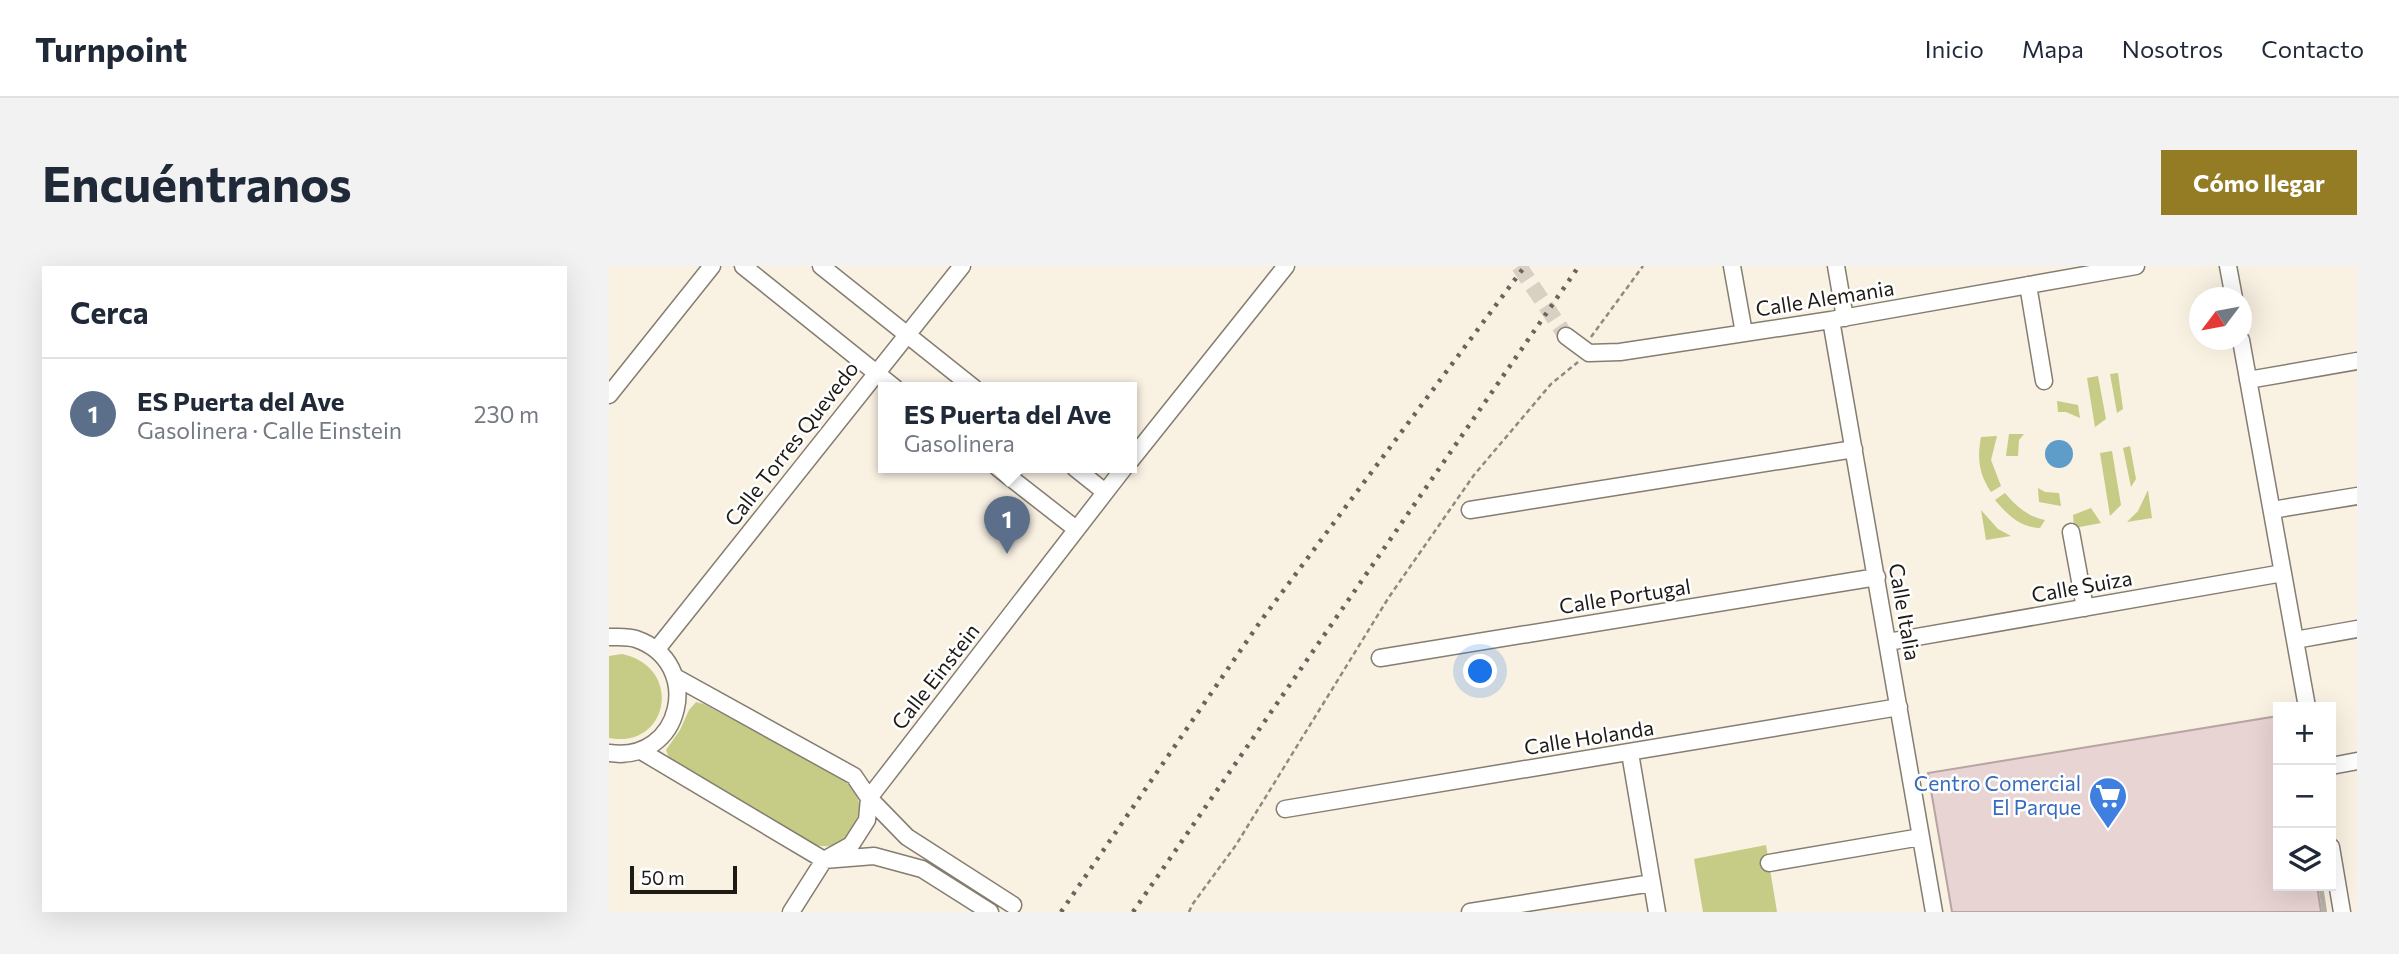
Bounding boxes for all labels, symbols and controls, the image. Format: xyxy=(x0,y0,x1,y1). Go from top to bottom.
text: Turnpoint xyxy=(35,28,187,69)
text: Inicio xyxy=(1925,34,1984,63)
text: Mapa xyxy=(2022,34,2084,63)
text: Nosotros xyxy=(2122,34,2223,63)
text: Contacto xyxy=(2261,34,2364,63)
button: Cómo llegar xyxy=(2161,150,2357,215)
text: Encuéntranos xyxy=(42,152,352,212)
street label: Calle Alemania xyxy=(1754,274,1896,321)
north arrow xyxy=(2189,287,2252,350)
text: Cerca xyxy=(70,293,149,330)
street label: Calle Torres Quevedo xyxy=(719,356,863,531)
popup xyxy=(878,382,1137,473)
text: ES Puerta del Ave xyxy=(137,385,344,416)
text: ES Puerta del Ave xyxy=(904,398,1111,429)
text: 1 xyxy=(88,400,98,428)
text: 230 m xyxy=(474,400,539,428)
text: Gasolinera · Calle Einstein xyxy=(137,416,402,444)
text: Gasolinera xyxy=(904,429,1015,457)
pin: 1 xyxy=(984,496,1030,554)
street label: Calle Italia xyxy=(1885,561,1926,662)
street label: Calle Suiza xyxy=(2029,564,2134,607)
street label: Calle Portugal xyxy=(1557,573,1692,618)
street label: Calle Einstein xyxy=(886,618,984,734)
your location xyxy=(1463,654,1497,688)
map controls xyxy=(2273,702,2336,891)
button: + xyxy=(2273,702,2336,765)
street label: Calle Holanda xyxy=(1522,714,1655,759)
button: − xyxy=(2273,765,2336,828)
place label: Centro Comercial El Parque xyxy=(1914,770,2081,819)
supermarket icon: Centro Comercial El Parque xyxy=(2087,775,2129,830)
button: layers xyxy=(2273,828,2336,891)
scale bar xyxy=(630,863,737,895)
text: 50 m xyxy=(641,866,685,889)

